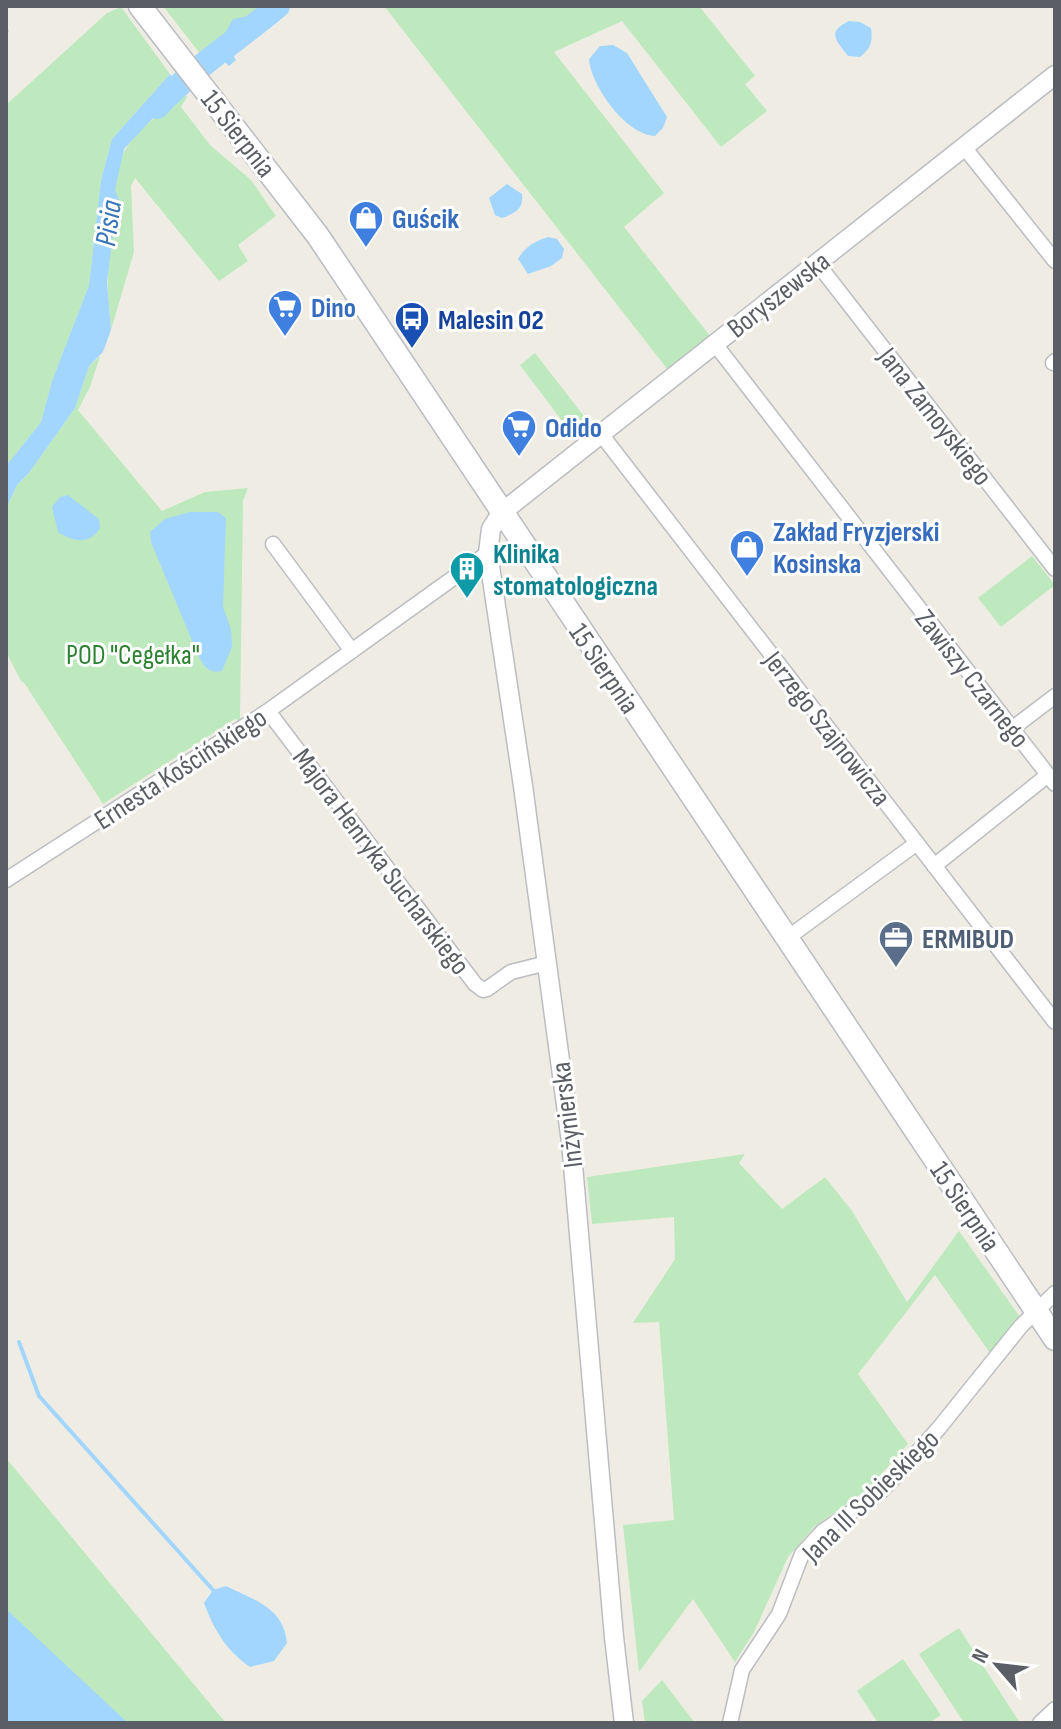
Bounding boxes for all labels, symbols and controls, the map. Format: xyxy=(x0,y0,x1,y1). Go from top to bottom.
street label: 15 Sierpnia xyxy=(194,84,282,184)
water label: Pisia xyxy=(88,198,130,248)
shop icon: Guścik xyxy=(347,199,385,249)
place label: Guścik xyxy=(392,203,459,236)
street label: Boryszewska xyxy=(721,245,837,345)
supermarket icon: Dino xyxy=(266,288,304,338)
place label: Dino xyxy=(311,292,356,325)
bus stop icon: Malesin 02 xyxy=(393,300,431,350)
place label: Malesin 02 xyxy=(438,304,544,337)
street label: Jana Zamoyskiego xyxy=(870,341,999,492)
supermarket icon: Odido xyxy=(500,408,538,458)
place label: Odido xyxy=(545,412,602,445)
place label: Zakład Fryzjerski Kosinska xyxy=(773,516,939,581)
shop icon: Zakład Fryzjerski Kosinska xyxy=(728,528,766,578)
place label: Klinika stomatologiczna xyxy=(493,538,658,603)
building icon: Klinika stomatologiczna xyxy=(448,550,486,600)
street label: Zawiszy Czarnego xyxy=(908,603,1036,755)
street label: 15 Sierpnia xyxy=(562,618,646,720)
park label: POD "Cegełka" xyxy=(66,639,200,672)
street label: Jerzego Szajnowicza xyxy=(756,644,897,813)
street label: Ernesta Kościńskiego xyxy=(89,701,273,837)
street label: Majora Henryka Sucharskiego xyxy=(285,742,477,981)
office icon: ERMIBUD xyxy=(877,919,915,969)
place label: ERMIBUD xyxy=(922,923,1014,956)
street label: Inżynierska xyxy=(545,1060,590,1170)
street label: 15 Sierpnia xyxy=(923,1156,1007,1258)
street label: Jana III Sobieskiego xyxy=(795,1423,946,1570)
north arrow xyxy=(957,1625,1037,1705)
text: N xyxy=(966,1645,995,1668)

